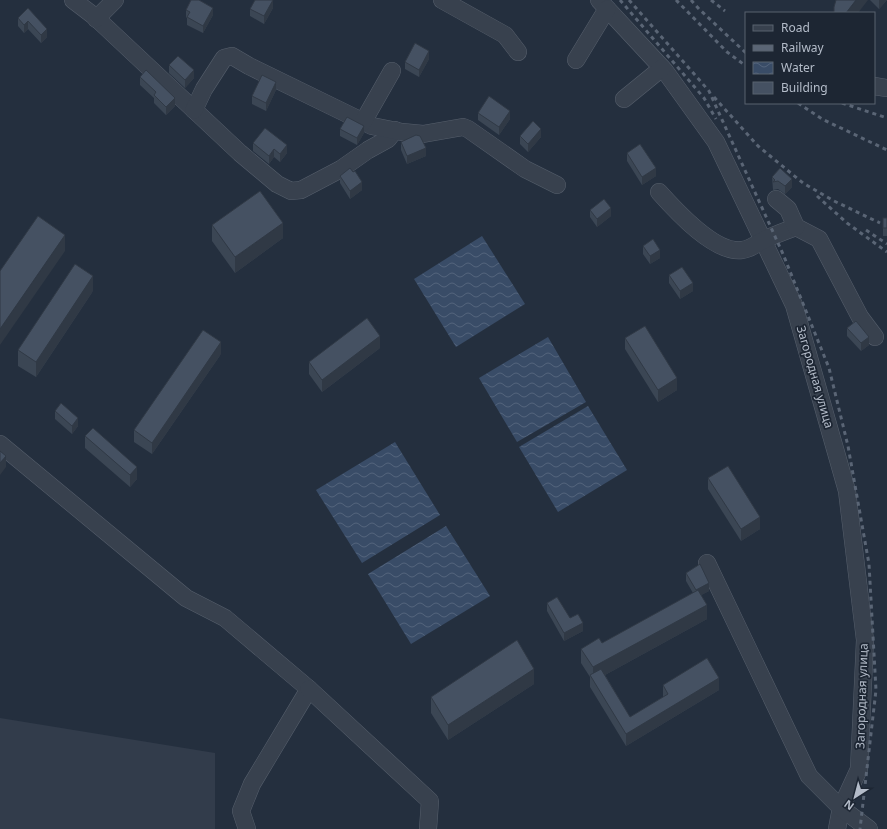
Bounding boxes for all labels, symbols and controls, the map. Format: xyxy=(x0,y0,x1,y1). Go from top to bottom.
legend xyxy=(745,12,875,104)
text: Road xyxy=(781,19,810,36)
text: Railway xyxy=(781,39,825,56)
text: Water xyxy=(781,59,815,76)
text: Building xyxy=(781,79,828,96)
street label: Загородная улица xyxy=(793,324,838,430)
street label: Загородная улица xyxy=(851,643,872,749)
north arrow xyxy=(835,777,875,817)
text: N xyxy=(841,797,857,814)

